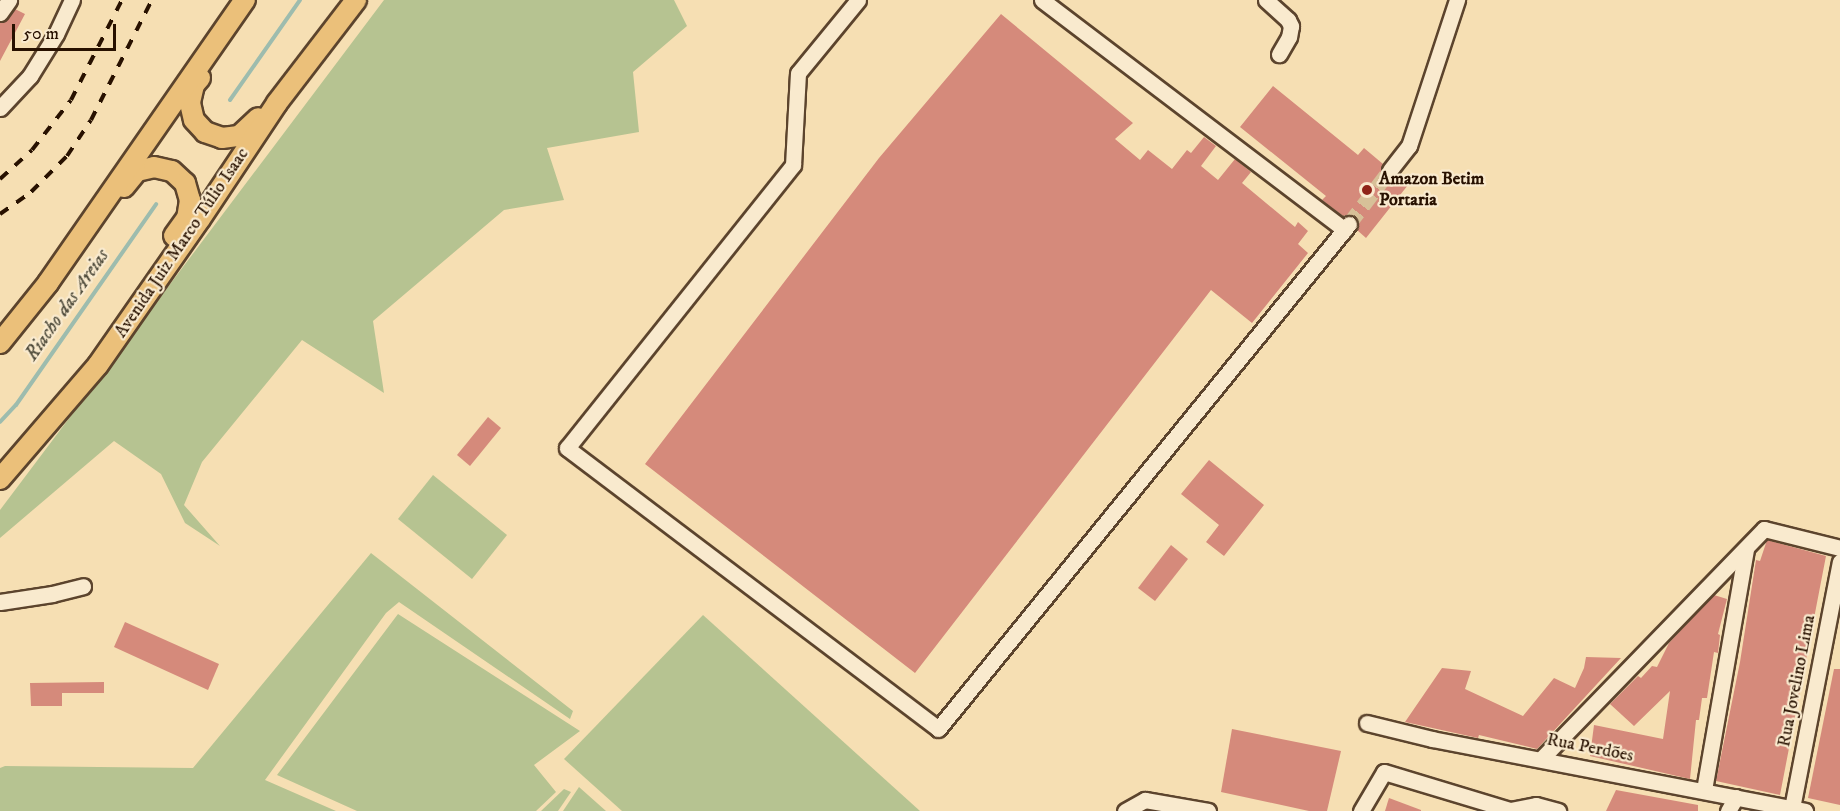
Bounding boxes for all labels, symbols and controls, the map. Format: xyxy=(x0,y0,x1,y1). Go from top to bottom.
scale bar xyxy=(15,12,118,50)
text: 50 m xyxy=(23,23,59,45)
street label: Avenida Juiz Marco Túlio Isaac xyxy=(110,144,254,342)
place label: Amazon Betim Portaria xyxy=(1379,169,1484,212)
marker: Amazon Betim Portaria xyxy=(1360,183,1374,197)
water label: Riacho das Areias xyxy=(20,245,114,365)
street label: Rua Jovelino Lima xyxy=(1774,613,1820,749)
street label: Rua Perdões xyxy=(1545,729,1635,767)

